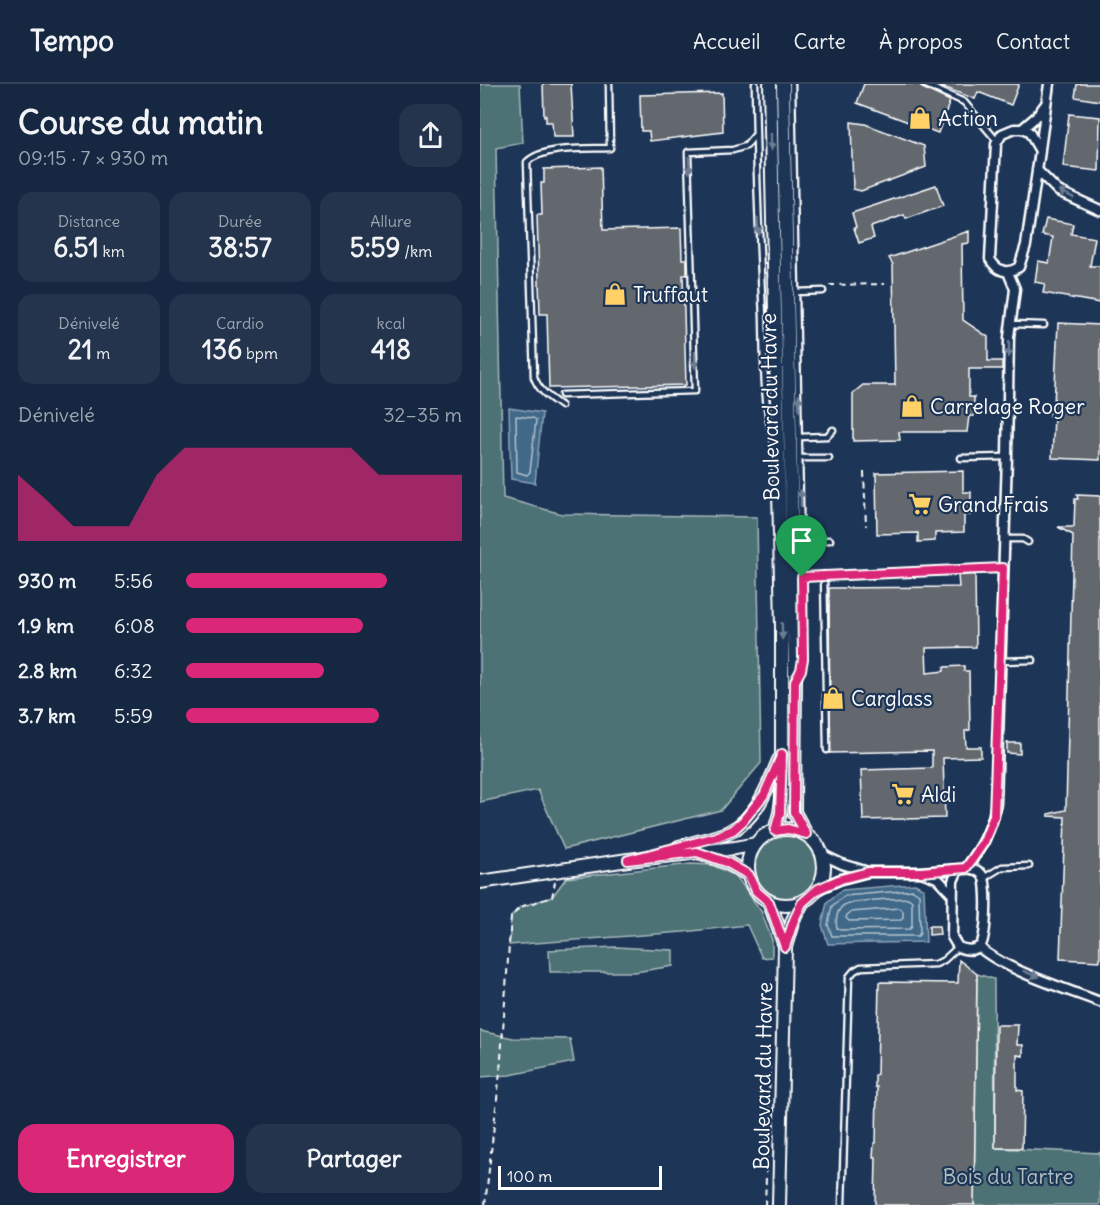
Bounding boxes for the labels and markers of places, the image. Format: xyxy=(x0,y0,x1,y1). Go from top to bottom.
shop icon: Action xyxy=(907,105,933,131)
place label: Action xyxy=(938,105,998,132)
shop icon: Truffaut xyxy=(602,281,628,307)
place label: Truffaut xyxy=(633,281,708,308)
shop icon: Carrelage Roger xyxy=(899,393,925,419)
place label: Carrelage Roger xyxy=(930,393,1085,420)
supermarket icon: Grand Frais xyxy=(907,491,933,517)
place label: Grand Frais xyxy=(938,491,1049,518)
pin xyxy=(776,515,827,577)
shop icon: Carglass xyxy=(820,685,846,711)
place label: Carglass xyxy=(851,685,933,712)
supermarket icon: Aldi xyxy=(890,781,916,807)
place label: Aldi xyxy=(921,781,956,808)

